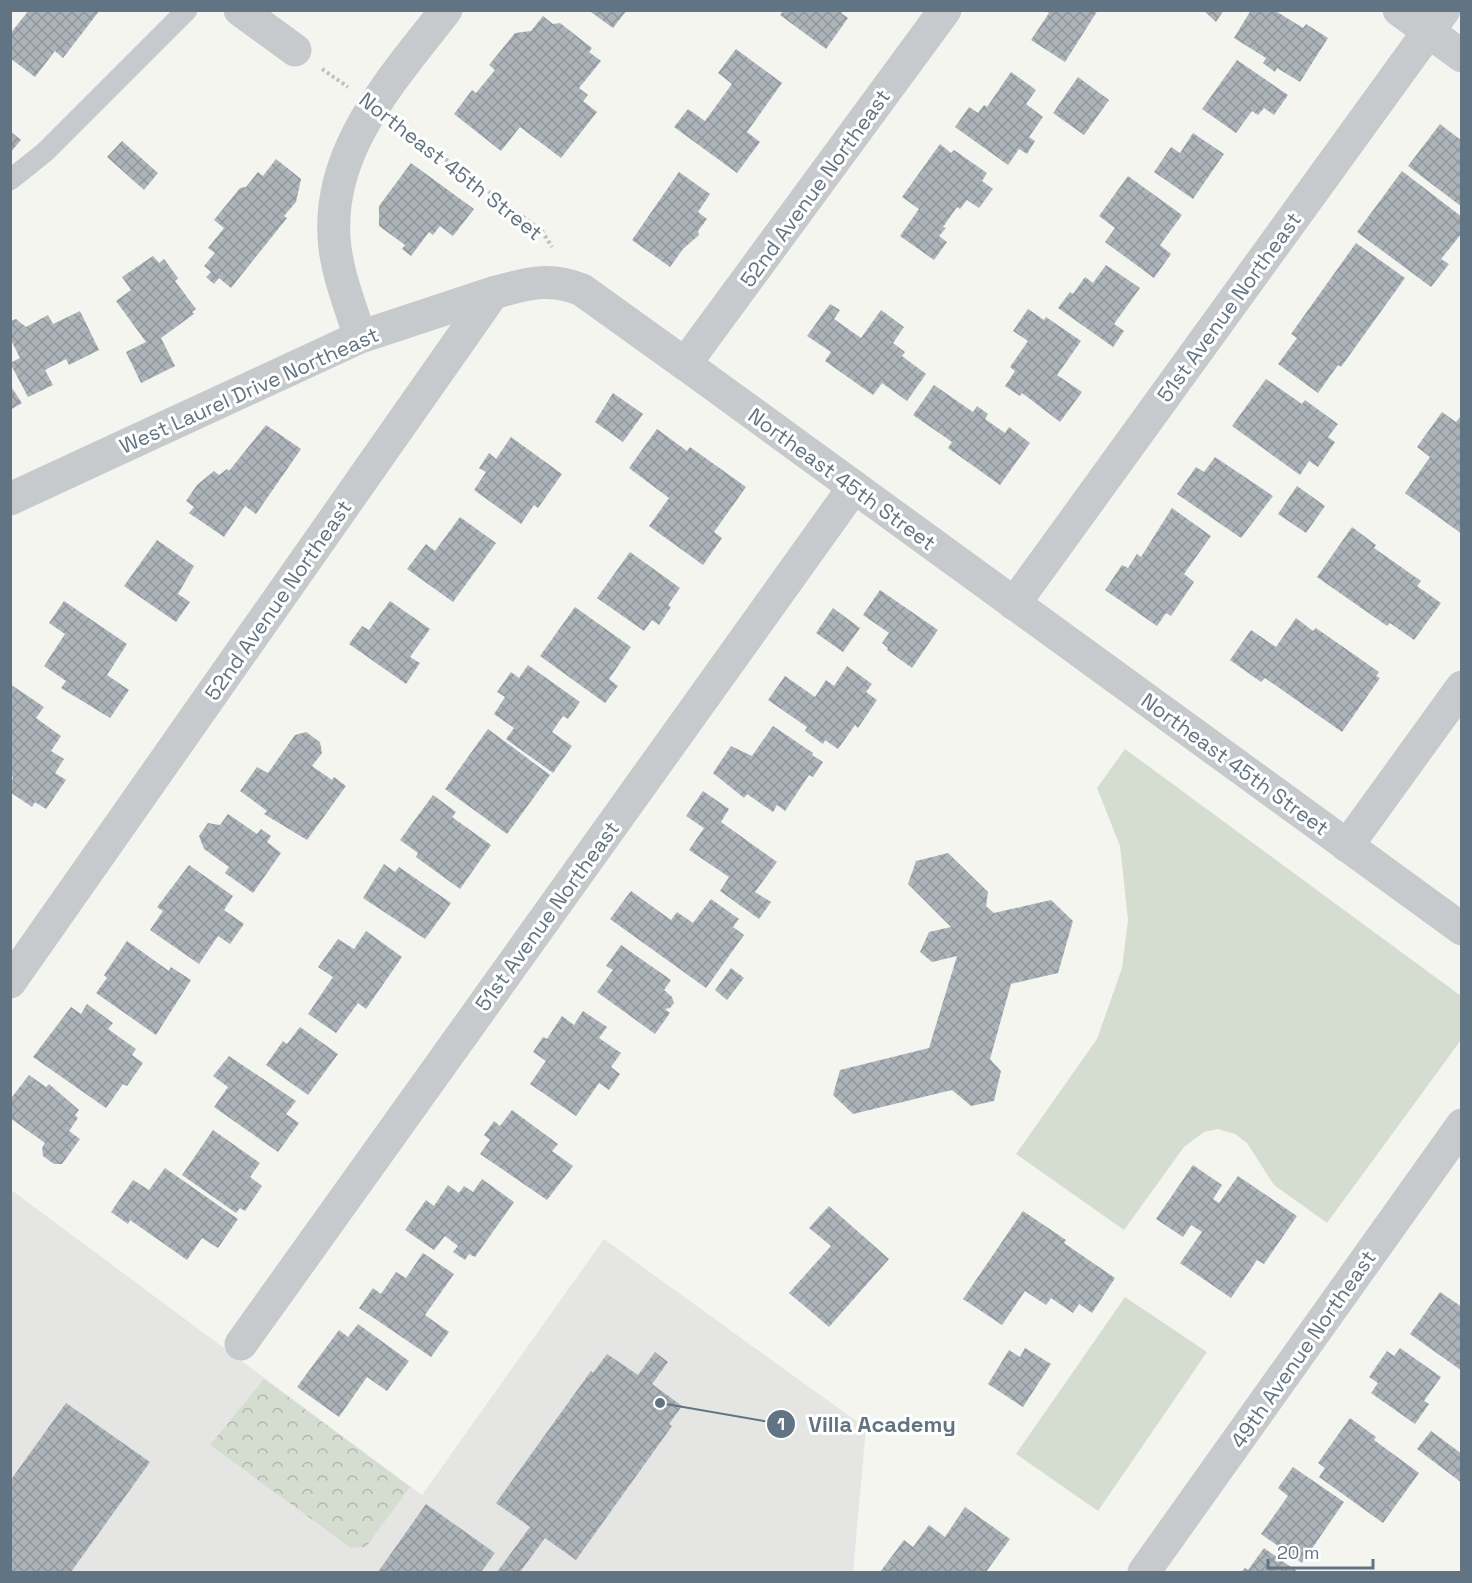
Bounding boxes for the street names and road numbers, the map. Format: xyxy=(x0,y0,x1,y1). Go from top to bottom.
street label: 52nd Avenue Northeast xyxy=(734,84,896,292)
street label: Northeast 45th Street xyxy=(354,86,548,246)
street label: 51st Avenue Northeast xyxy=(1151,207,1307,407)
street label: West Laurel Drive Northeast xyxy=(115,321,383,459)
street label: Northeast 45th Street xyxy=(743,402,941,556)
street label: 52nd Avenue Northeast xyxy=(199,495,357,705)
street label: Northeast 45th Street xyxy=(1136,687,1334,841)
street label: 51st Avenue Northeast xyxy=(469,816,625,1016)
street label: 49th Avenue Northeast xyxy=(1224,1245,1382,1453)

